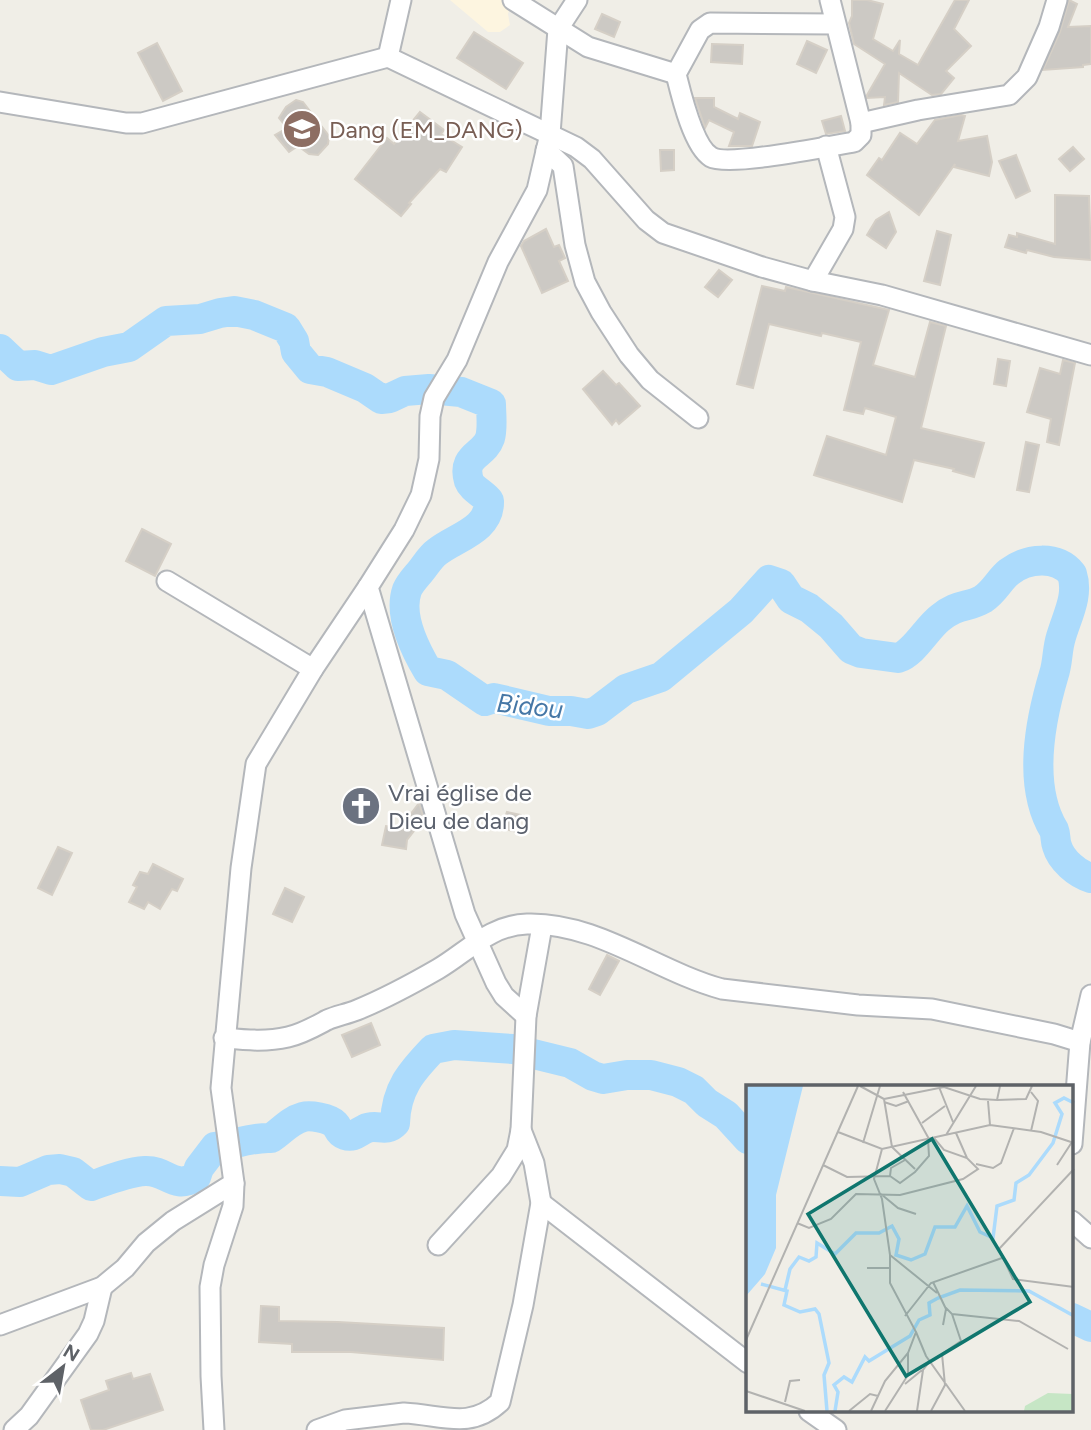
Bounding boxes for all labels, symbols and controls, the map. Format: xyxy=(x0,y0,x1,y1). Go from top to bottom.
school or university icon: Dang (EM_DANG) xyxy=(281,108,323,150)
place label: Dang (EM_DANG) xyxy=(329,115,523,144)
water label: Bidou xyxy=(495,687,565,725)
place label: Vrai église de Dieu de dang xyxy=(388,778,532,835)
church icon: Vrai église de Dieu de dang xyxy=(340,785,382,827)
inset map xyxy=(746,1085,1074,1412)
north arrow xyxy=(28,1332,98,1402)
text: N xyxy=(59,1339,84,1366)

